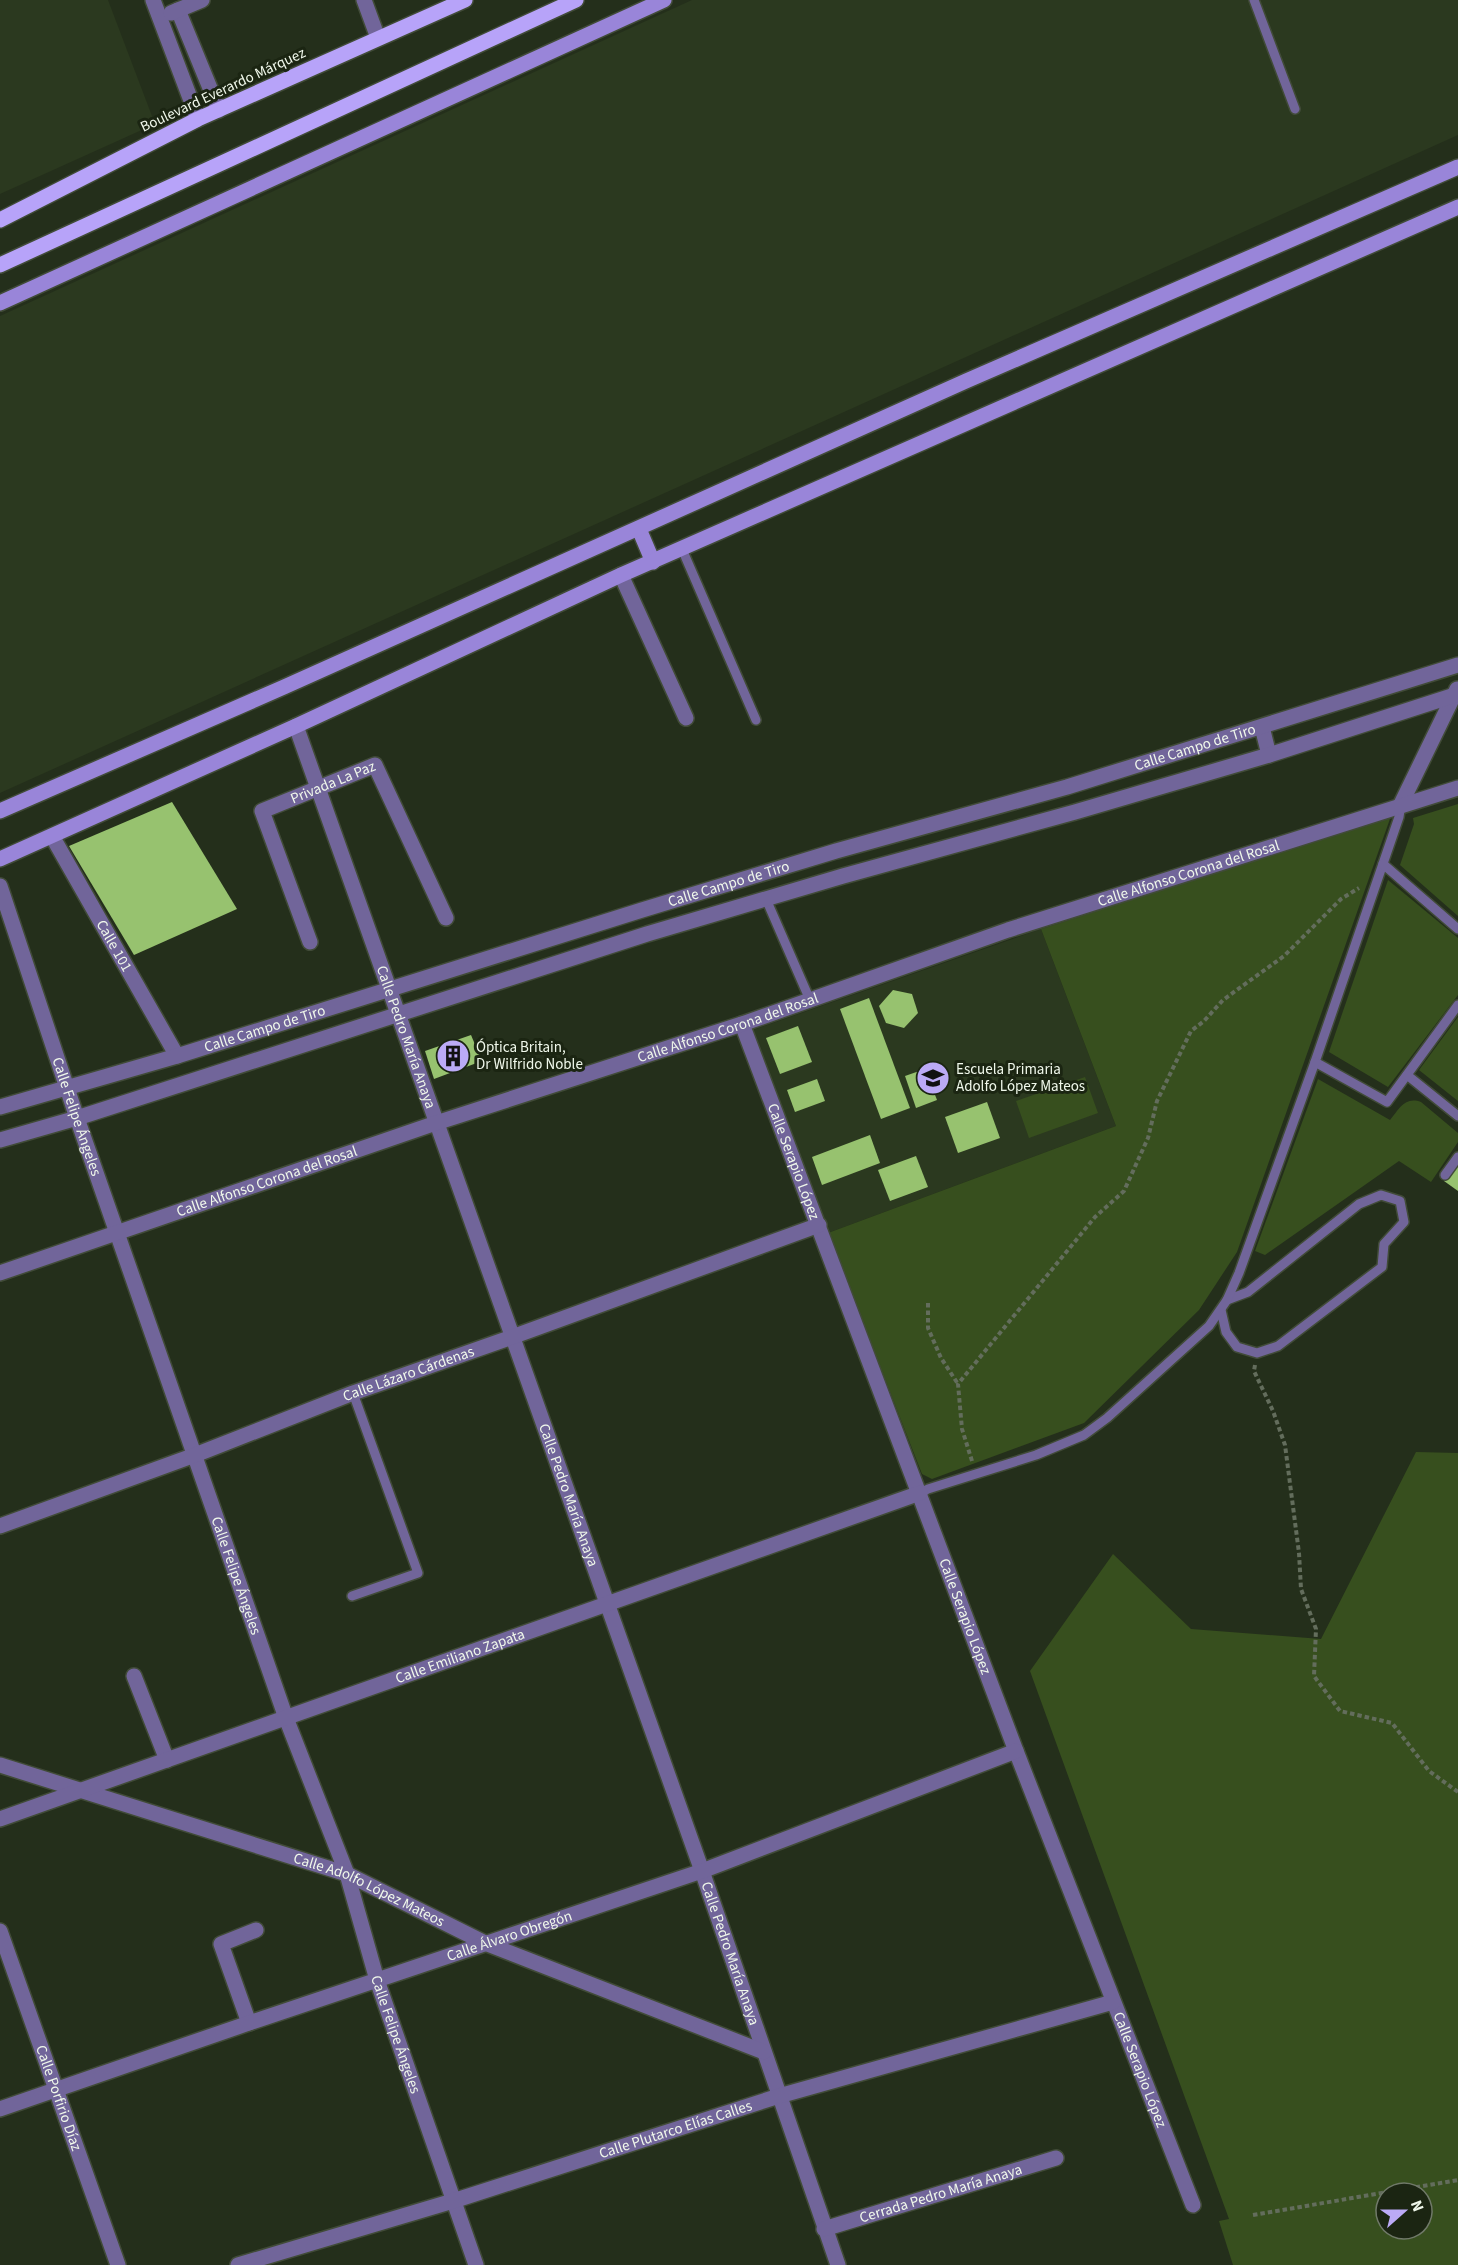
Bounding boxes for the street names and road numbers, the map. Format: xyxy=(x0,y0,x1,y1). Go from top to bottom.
street label: Boulevard Everardo Márquez xyxy=(137,42,309,138)
street label: Calle Campo de Tiro xyxy=(1132,718,1258,776)
street label: Privada La Paz xyxy=(287,755,379,809)
street label: Calle Alfonso Corona del Rosal xyxy=(1095,834,1282,912)
street label: Calle Campo de Tiro xyxy=(665,855,792,912)
street label: Calle 101 xyxy=(91,916,137,975)
street label: Calle Pedro María Anaya xyxy=(371,963,441,1112)
street label: Calle Alfonso Corona del Rosal xyxy=(634,987,821,1068)
street label: Calle Campo de Tiro xyxy=(201,1000,328,1057)
street label: Calle Felipe Ángeles xyxy=(47,1054,107,1179)
street label: Calle Serapio López xyxy=(762,1100,825,1223)
street label: Calle Alfonso Corona del Rosal xyxy=(173,1140,360,1222)
street label: Calle Lázaro Cárdenas xyxy=(340,1341,477,1407)
street label: Calle Pedro María Anaya xyxy=(534,1421,604,1570)
street label: Calle Felipe Ángeles xyxy=(206,1514,267,1638)
street label: Calle Serapio López xyxy=(934,1555,997,1677)
street label: Calle Emiliano Zapata xyxy=(392,1623,528,1689)
street label: Calle Adolfo López Mateos xyxy=(291,1847,448,1932)
street label: Calle Pedro María Anaya xyxy=(696,1879,765,2028)
street label: Calle Álvaro Obregón xyxy=(444,1905,575,1966)
street label: Calle Felipe Ángeles xyxy=(366,1973,426,2096)
street label: Calle Serapio López xyxy=(1108,2009,1172,2131)
street label: Calle Porfirio Díaz xyxy=(31,2042,87,2154)
street label: Calle Plutarco Elías Calles xyxy=(596,2095,755,2164)
street label: Cerrada Pedro María Anaya xyxy=(857,2159,1024,2228)

